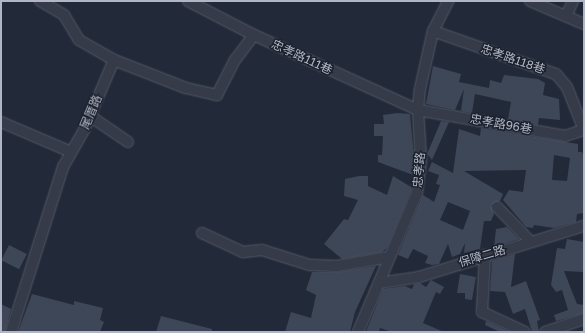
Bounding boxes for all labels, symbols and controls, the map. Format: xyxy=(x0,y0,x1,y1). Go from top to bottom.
street label: 忠孝路111巷 xyxy=(269,37,335,77)
street label: 忠孝路118巷 xyxy=(479,41,547,77)
street label: 尾厝路 xyxy=(77,93,105,131)
street label: 忠孝路96巷 xyxy=(469,111,533,137)
street label: 忠孝路 xyxy=(410,151,428,189)
street label: 保障二路 xyxy=(457,242,507,270)

